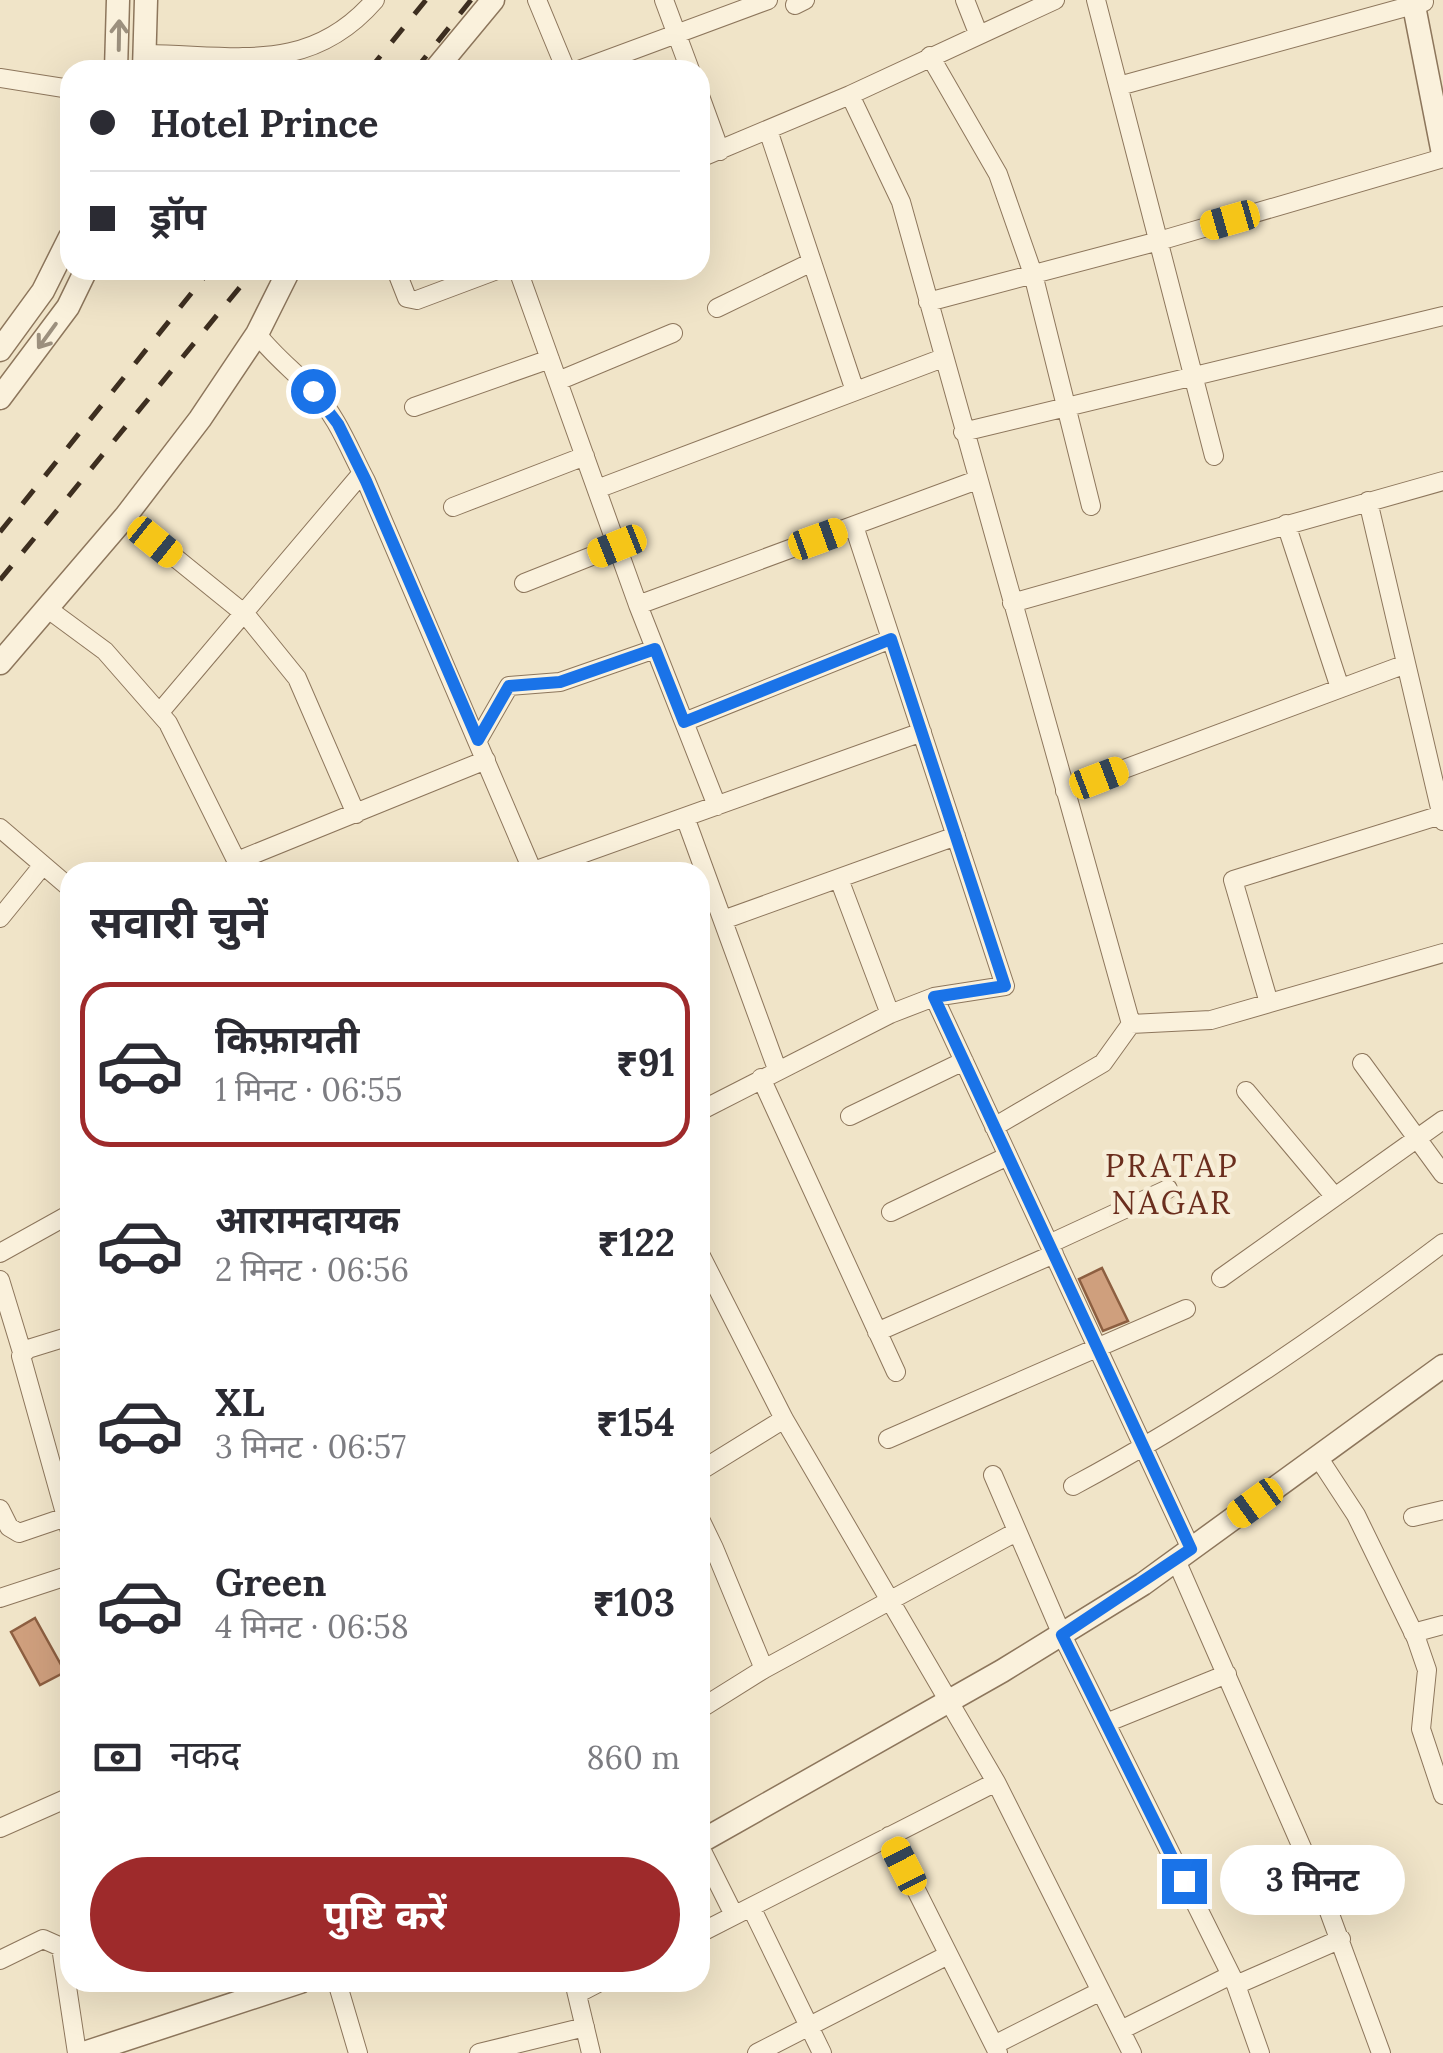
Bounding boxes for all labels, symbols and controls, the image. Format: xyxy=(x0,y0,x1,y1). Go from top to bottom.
one-way arrow xyxy=(110,19,128,52)
text: Hotel Prince xyxy=(150,99,379,147)
text: ड्रॉप xyxy=(150,192,206,240)
car xyxy=(1197,197,1263,243)
one-way arrow xyxy=(36,322,57,349)
route start xyxy=(291,369,336,414)
car xyxy=(122,511,188,573)
car xyxy=(785,515,851,563)
car xyxy=(584,521,650,571)
car xyxy=(1066,753,1132,803)
text: सवारी चुनें xyxy=(90,893,267,950)
text: किफ़ायती xyxy=(215,1015,359,1063)
icon: car xyxy=(95,1020,185,1110)
text: ₹91 xyxy=(616,1038,675,1086)
text: 1 मिनट · 06:55 xyxy=(215,1069,402,1110)
district label: PRATAP NAGAR xyxy=(1105,1145,1239,1223)
text: आरामदायक xyxy=(215,1195,399,1243)
icon: car xyxy=(95,1200,185,1290)
text: ₹122 xyxy=(597,1218,675,1266)
text: 2 मिनट · 06:56 xyxy=(215,1249,409,1290)
text: XL xyxy=(215,1378,265,1426)
icon: car xyxy=(95,1380,185,1470)
text: ₹154 xyxy=(596,1398,675,1446)
text: 3 मिनट · 06:57 xyxy=(215,1426,406,1467)
car xyxy=(1222,1473,1288,1533)
text: Green xyxy=(215,1558,327,1606)
icon: car xyxy=(95,1560,185,1650)
text: ₹103 xyxy=(592,1578,675,1626)
text: 4 मिनट · 06:58 xyxy=(215,1606,409,1647)
icon: cash xyxy=(90,1730,145,1785)
text: नकद xyxy=(170,1730,240,1778)
text: 860 m xyxy=(587,1737,680,1778)
car xyxy=(877,1832,931,1900)
callout: 3 मिनट xyxy=(1219,1846,1404,1916)
button: पुष्टि करें xyxy=(90,1857,680,1972)
route end xyxy=(1162,1859,1207,1904)
text: 3 मिनट xyxy=(1266,1859,1359,1900)

